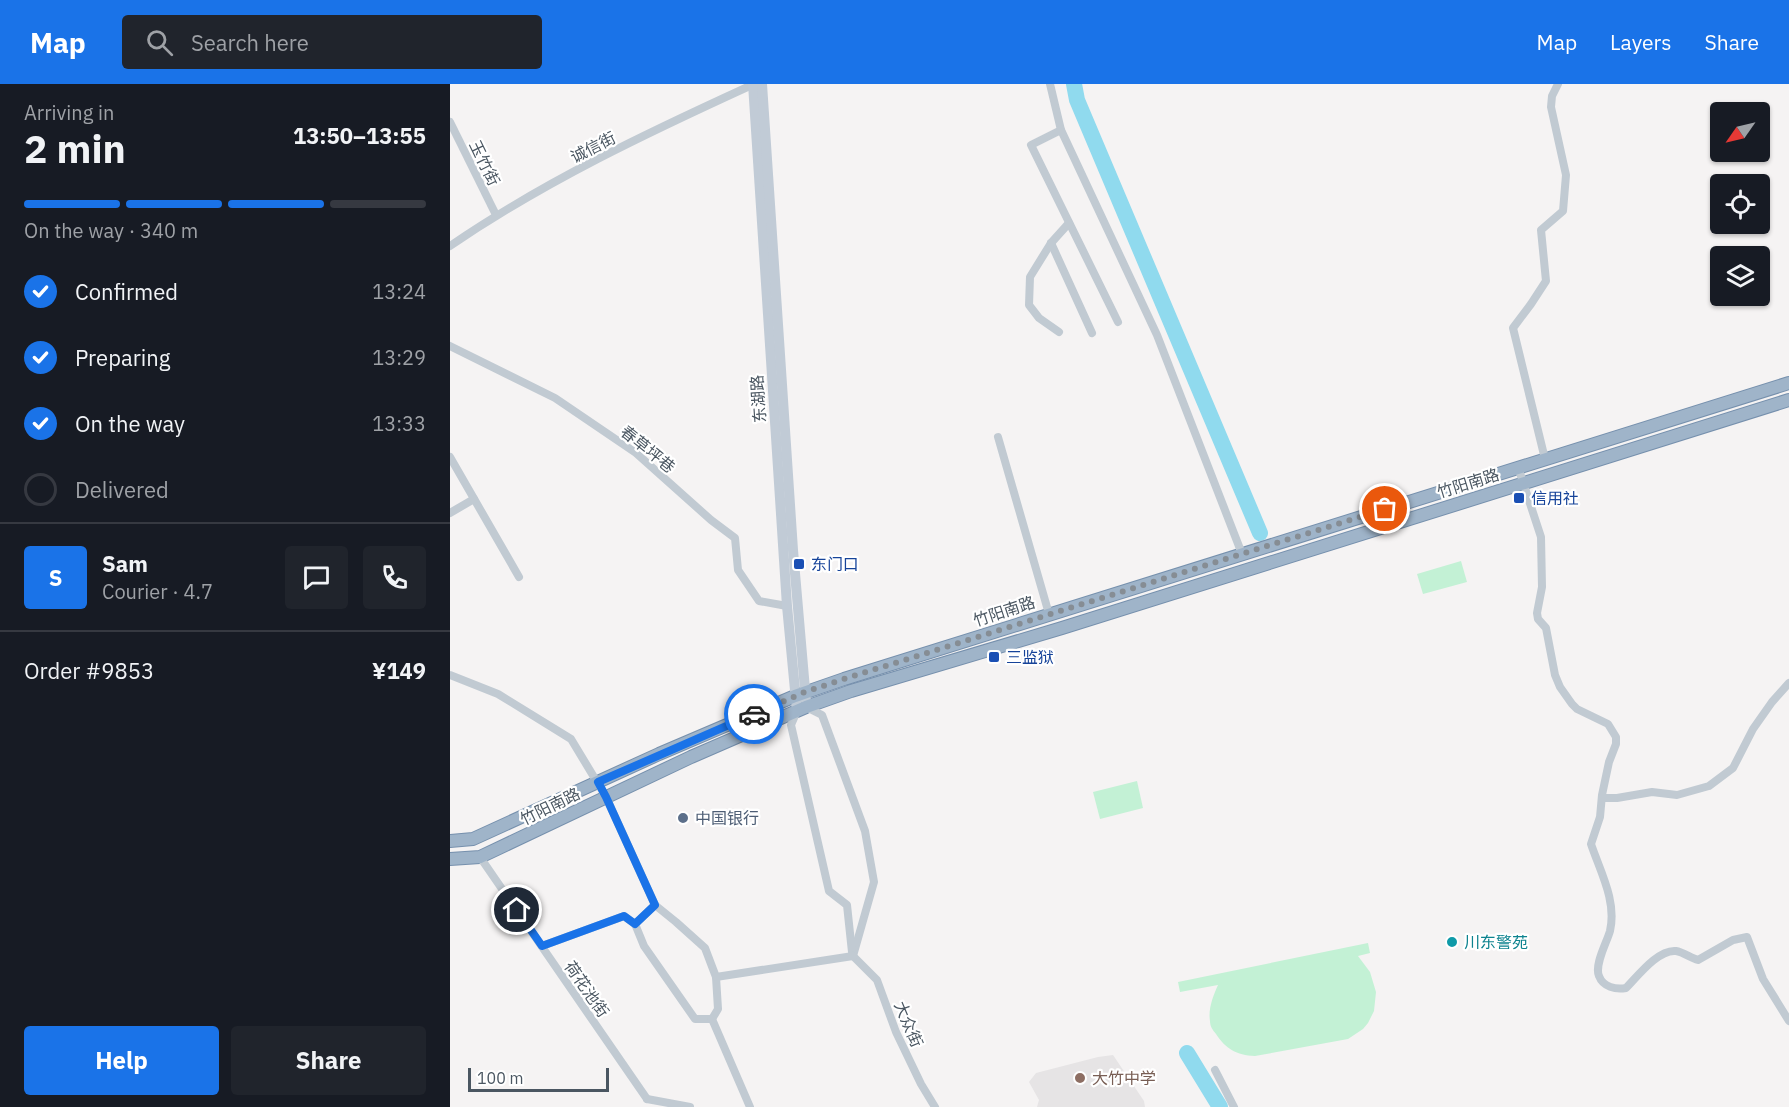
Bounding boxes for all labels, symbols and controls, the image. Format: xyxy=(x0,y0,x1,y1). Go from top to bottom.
search box xyxy=(122,15,542,69)
text: Map xyxy=(30,24,86,61)
icon: search xyxy=(143,26,176,59)
text: Search here xyxy=(191,28,309,57)
text: Map xyxy=(1537,28,1577,56)
text: Layers xyxy=(1610,28,1672,56)
text: Share xyxy=(1705,28,1759,56)
text: Arriving in xyxy=(24,99,114,126)
north arrow xyxy=(1710,102,1770,162)
map controls xyxy=(1710,102,1770,306)
text: 13:50–13:55 xyxy=(293,121,426,150)
text: 2 min xyxy=(24,123,126,174)
street label: 诚信街 xyxy=(567,127,619,167)
street label: 玉竹街 xyxy=(465,137,505,189)
button: locate xyxy=(1710,174,1770,234)
text: On the way · 340 m xyxy=(24,217,198,244)
button: layers xyxy=(1710,246,1770,306)
icon: check xyxy=(24,275,57,308)
text: Confirmed xyxy=(75,277,178,306)
text: 13:24 xyxy=(372,278,426,305)
icon: check xyxy=(24,341,57,374)
text: Preparing xyxy=(75,343,170,372)
text: 13:29 xyxy=(372,344,426,371)
street label: 东湖路 xyxy=(746,374,770,424)
icon: check xyxy=(24,407,57,440)
text: On the way xyxy=(75,409,185,438)
text: 13:33 xyxy=(372,410,426,437)
street label: 春草坪巷 xyxy=(617,421,679,477)
street label: 竹阳南路 xyxy=(1434,464,1502,502)
text: Delivered xyxy=(75,475,169,504)
pin xyxy=(1359,483,1410,534)
place label: 信用社 xyxy=(1531,488,1579,508)
marker: 信用社 xyxy=(1512,491,1526,505)
icon: bag xyxy=(1368,492,1401,525)
button: chat xyxy=(285,546,348,609)
button: phone xyxy=(363,546,426,609)
text: Sam xyxy=(102,549,148,578)
place label: 东门口 xyxy=(811,554,859,574)
marker: 东门口 xyxy=(792,557,806,571)
text: S xyxy=(49,563,62,592)
text: Courier · 4.7 xyxy=(102,578,213,605)
street label: 竹阳南路 xyxy=(970,592,1038,630)
place label: 三监狱 xyxy=(1006,647,1054,667)
marker: 三监狱 xyxy=(987,650,1001,664)
text: Order #9853 xyxy=(24,656,154,685)
text: ¥149 xyxy=(372,656,426,685)
courier xyxy=(724,684,784,744)
icon: car xyxy=(738,698,771,731)
street label: 竹阳南路 xyxy=(517,783,583,829)
place label: 中国银行 xyxy=(695,808,759,828)
marker: 中国银行 xyxy=(676,811,690,825)
pin xyxy=(491,884,542,935)
icon: home xyxy=(500,893,533,926)
place label: 川东警苑 xyxy=(1464,932,1528,952)
marker: 川东警苑 xyxy=(1445,935,1459,949)
street label: 荷花池街 xyxy=(560,957,614,1021)
street label: 大众街 xyxy=(890,998,928,1050)
button: Help xyxy=(24,1026,219,1095)
button: Share xyxy=(231,1026,426,1095)
scale bar xyxy=(468,1065,609,1092)
text: 100 m xyxy=(477,1068,524,1088)
place label: 大竹中学 xyxy=(1092,1068,1156,1088)
marker: 大竹中学 xyxy=(1073,1071,1087,1085)

